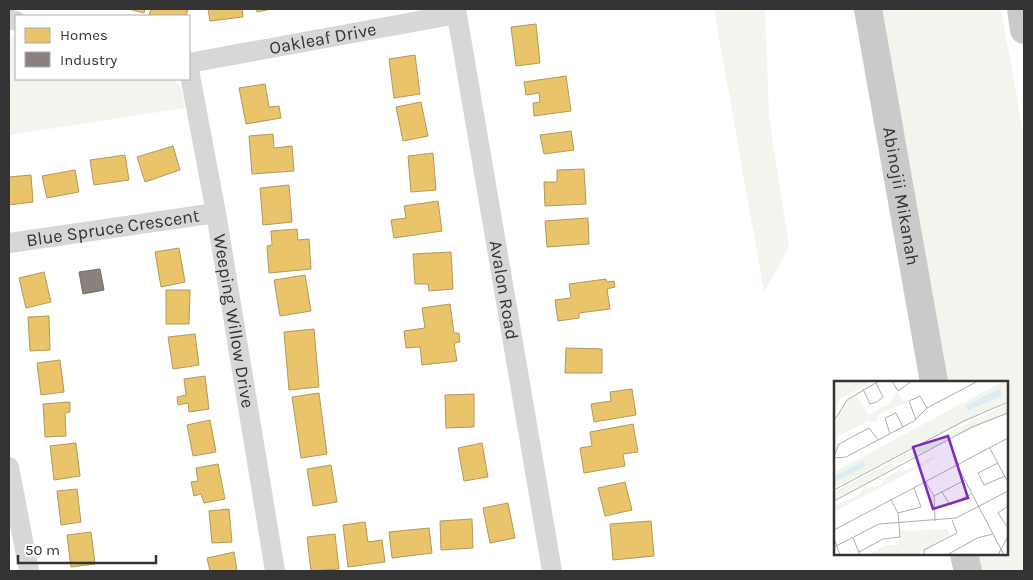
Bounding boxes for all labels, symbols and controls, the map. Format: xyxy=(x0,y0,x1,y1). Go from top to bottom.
legend xyxy=(15,15,190,80)
street label: Oakleaf Drive xyxy=(267,18,378,59)
text: Homes xyxy=(60,26,108,44)
text: Industry xyxy=(60,51,117,69)
street label: Abinojii Mikanah xyxy=(878,125,924,267)
street label: Blue Spruce Crescent xyxy=(25,204,201,251)
street label: Weeping Willow Drive xyxy=(209,232,259,410)
street label: Avalon Road xyxy=(485,239,523,341)
inset map xyxy=(834,381,1008,555)
scale bar xyxy=(18,532,155,564)
text: 50 m xyxy=(25,541,60,559)

